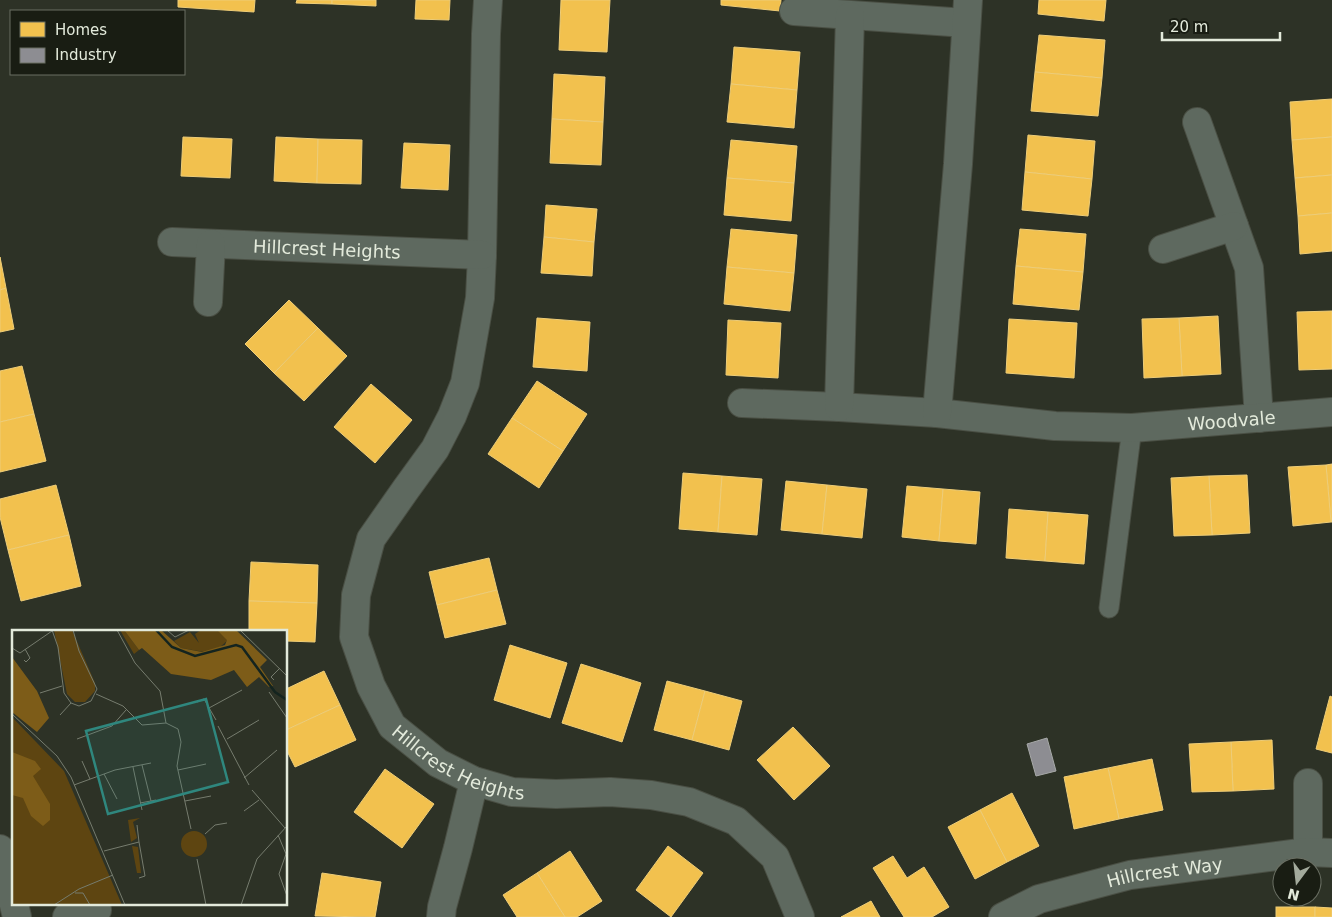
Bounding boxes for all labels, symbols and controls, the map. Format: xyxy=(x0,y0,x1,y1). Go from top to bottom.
legend xyxy=(10,10,185,75)
scale bar xyxy=(1162,10,1280,42)
text: 20 m xyxy=(1170,18,1208,36)
text: Homes xyxy=(55,21,107,39)
text: Industry xyxy=(55,46,117,64)
street label: Hillcrest Heights xyxy=(253,235,401,262)
street label: Woodvale xyxy=(1187,406,1276,434)
inset map xyxy=(12,630,288,904)
street label: Hillcrest Heights xyxy=(388,720,525,803)
street label: Hillcrest Way xyxy=(1104,853,1224,891)
north arrow xyxy=(1272,857,1322,907)
text: N xyxy=(1286,885,1301,904)

